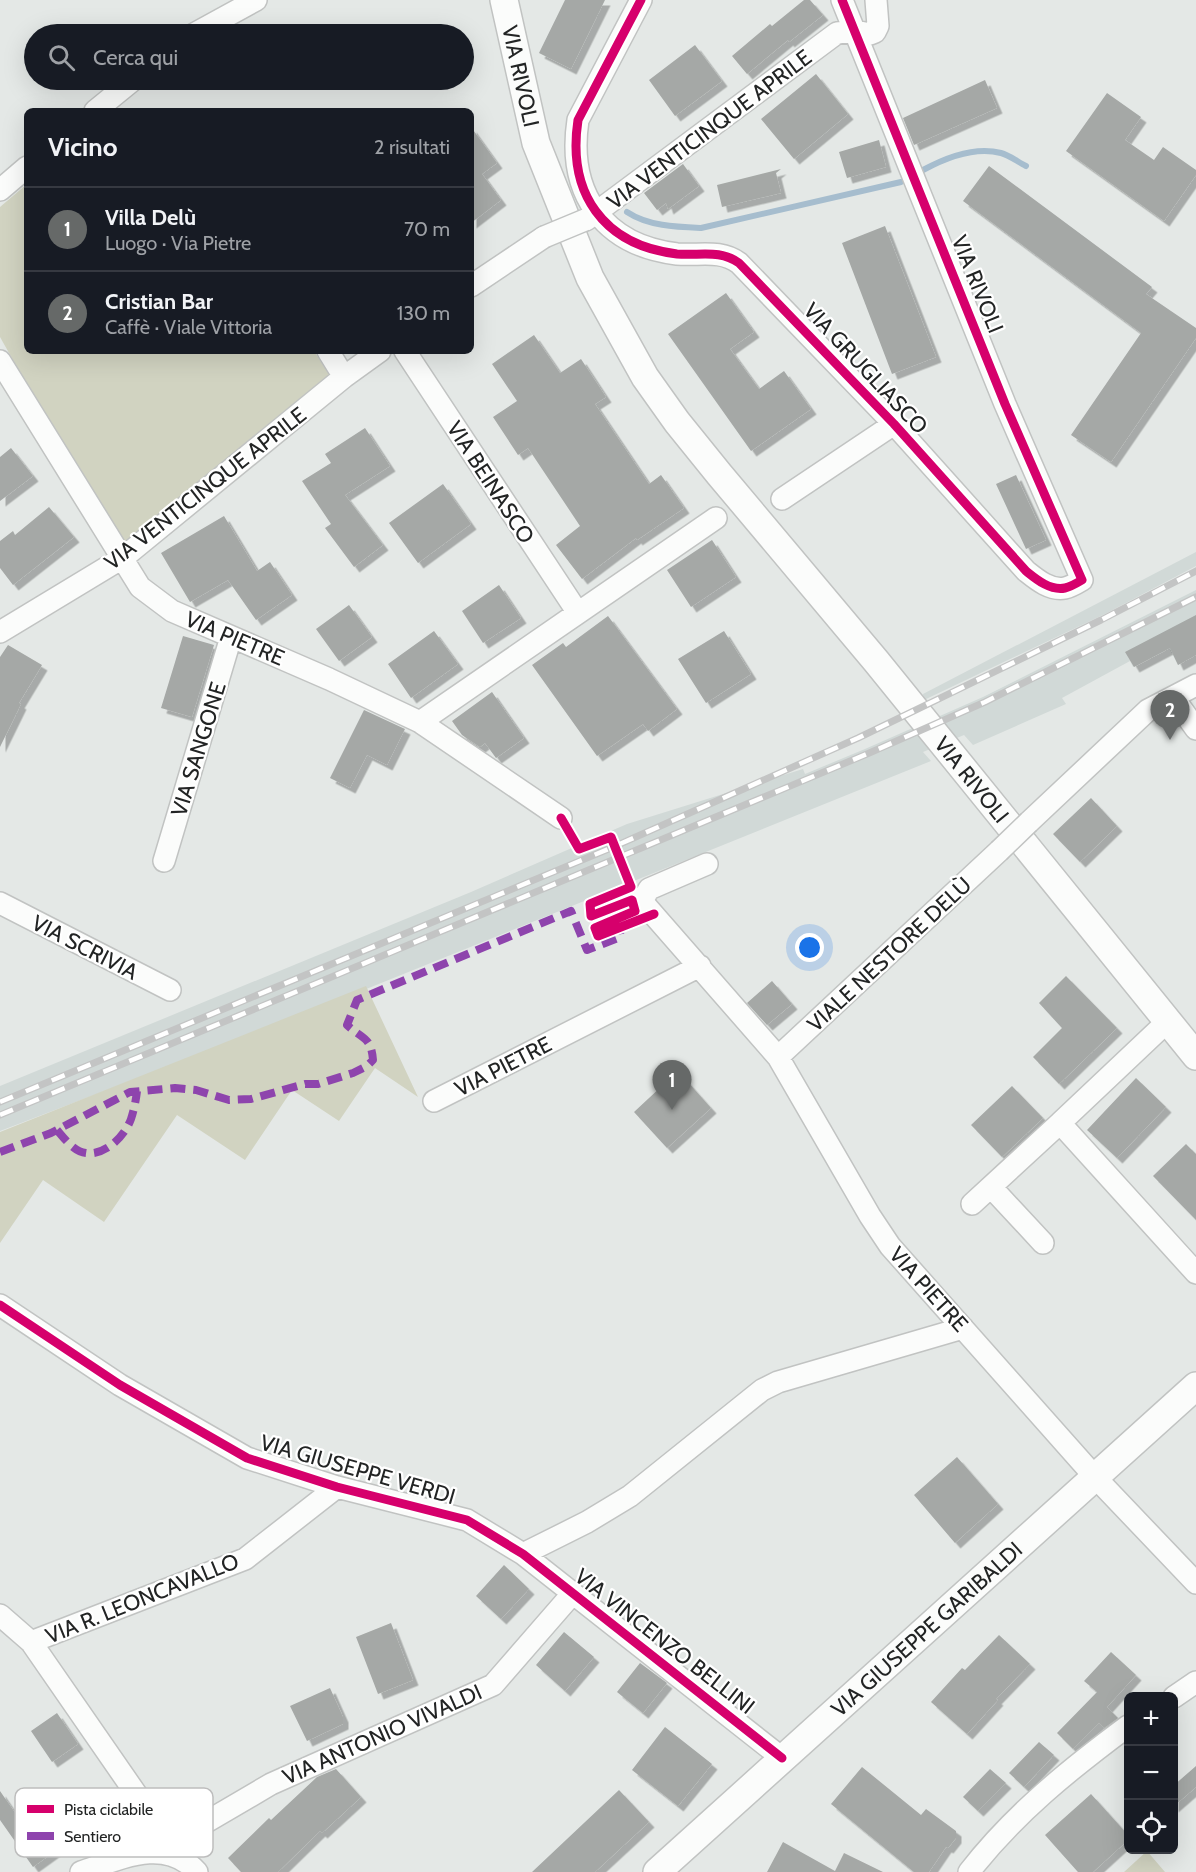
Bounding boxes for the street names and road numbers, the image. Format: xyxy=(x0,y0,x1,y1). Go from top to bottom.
street label: VIA RIVOLI xyxy=(496,23,545,130)
street label: VIA VENTICINQUE APRILE xyxy=(602,44,817,215)
street label: VIA RIVOLI xyxy=(946,231,1009,337)
street label: VIA GRUGLIASCO xyxy=(798,297,933,440)
street label: VIA VENTICINQUE APRILE xyxy=(99,401,312,576)
street label: VIA BEINASCO xyxy=(441,416,540,549)
street label: VIA PIETRE xyxy=(181,606,288,671)
street label: VIA SANGONE xyxy=(165,679,232,819)
street label: VIA RIVOLI xyxy=(929,731,1015,828)
street label: VIALE NESTORE DELÙ xyxy=(802,871,977,1037)
street label: VIA SCRIVIA xyxy=(27,909,143,986)
street label: VIA PIETRE xyxy=(450,1031,556,1102)
street label: VIA PIETRE xyxy=(883,1241,974,1337)
street label: VIA GIUSEPPE VERDI xyxy=(257,1429,459,1510)
street label: VIA GIUSEPPE GARIBALDI xyxy=(826,1536,1028,1722)
street label: VIA R. LEONCAVALLO xyxy=(42,1547,243,1650)
street label: VIA VINCENZO BELLINI xyxy=(569,1563,760,1720)
street label: VIA ANTONIO VIVALDI xyxy=(278,1678,486,1791)

